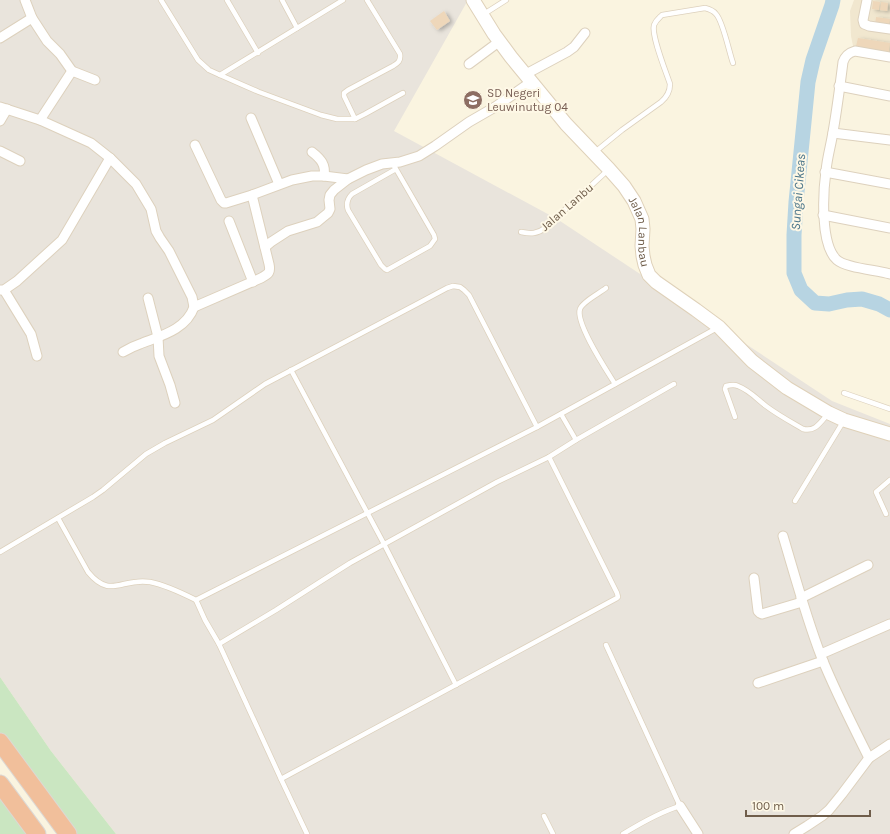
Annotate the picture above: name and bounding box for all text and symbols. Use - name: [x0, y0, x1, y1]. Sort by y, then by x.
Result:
- place label: SD Negeri Leuwinutug 04: [487, 86, 568, 114]
- school or university icon: SD Negeri Leuwinutug 04: [462, 89, 484, 111]
- water label: Sungai Cikeas: [788, 153, 808, 231]
- street label: Jalan Lanbu: [538, 180, 596, 234]
- street label: Jalan Lanbau: [626, 194, 652, 268]
- scale bar: [746, 792, 870, 818]
- text: 100 m: [752, 799, 784, 813]

